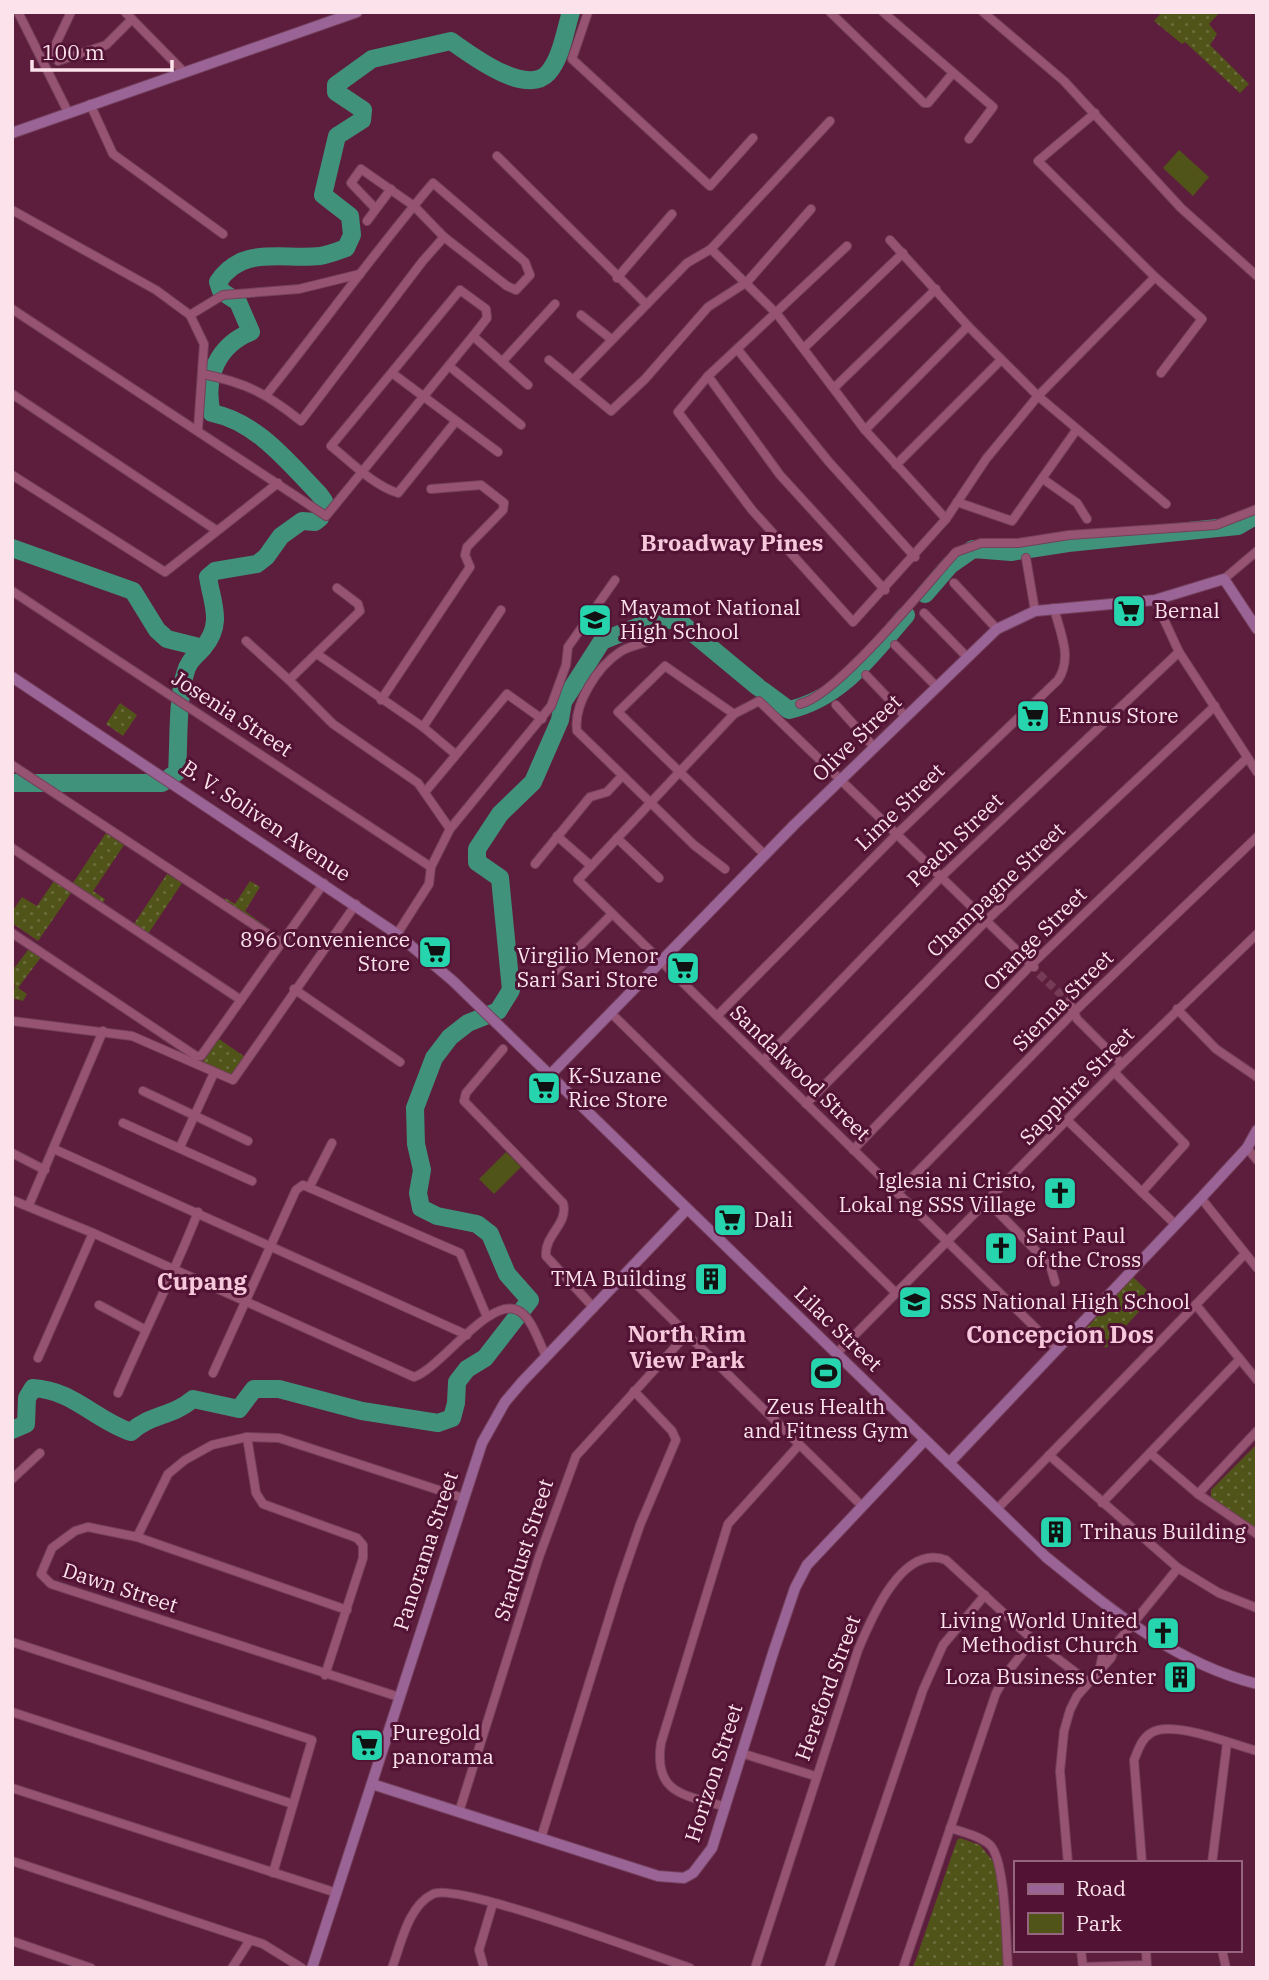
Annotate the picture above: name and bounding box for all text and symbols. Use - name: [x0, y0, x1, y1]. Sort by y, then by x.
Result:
- scale bar: [32, 28, 172, 72]
- text: 100 m: [42, 38, 105, 66]
- district label: Broadway Pines: [640, 527, 824, 557]
- supermarket icon: Bernal: [1110, 592, 1148, 630]
- place label: Mayamot National High School: [620, 593, 801, 645]
- place label: Bernal: [1154, 596, 1220, 624]
- school or university icon: Mayamot National High School: [576, 601, 614, 639]
- street label: Josenia Street: [167, 664, 298, 763]
- street label: Olive Street: [806, 688, 907, 787]
- supermarket icon: Ennus Store: [1014, 697, 1052, 735]
- place label: Ennus Store: [1058, 701, 1179, 729]
- street label: B. V. Soliven Avenue: [177, 753, 357, 887]
- street label: Lime Street: [848, 757, 950, 856]
- street label: Peach Street: [900, 786, 1008, 892]
- street label: Champagne Street: [920, 816, 1071, 963]
- street label: Orange Street: [976, 880, 1092, 996]
- place label: 896 Convenience Store: [240, 925, 410, 977]
- supermarket icon: 896 Convenience Store: [416, 933, 454, 971]
- place label: Virgilio Menor Sari Sari Store: [517, 941, 659, 993]
- street label: Sienna Street: [1006, 944, 1119, 1057]
- supermarket icon: Virgilio Menor Sari Sari Store: [664, 949, 702, 987]
- street label: Sandalwood Street: [725, 998, 877, 1146]
- street label: Sapphire Street: [1013, 1020, 1140, 1150]
- place label: K-Suzane Rice Store: [568, 1061, 668, 1113]
- supermarket icon: K-Suzane Rice Store: [525, 1069, 563, 1107]
- place label: Iglesia ni Cristo, Lokal ng SSS Village: [839, 1166, 1036, 1218]
- church icon: Iglesia ni Cristo, Lokal ng SSS Village: [1041, 1174, 1079, 1212]
- supermarket icon: Dali: [711, 1201, 749, 1239]
- place label: Dali: [754, 1205, 793, 1233]
- place label: Saint Paul of the Cross: [1026, 1221, 1141, 1273]
- church icon: Saint Paul of the Cross: [982, 1229, 1020, 1267]
- building icon: TMA Building: [692, 1260, 730, 1298]
- place label: TMA Building: [551, 1264, 687, 1292]
- district label: Cupang: [157, 1265, 247, 1297]
- street label: Lilac Street: [789, 1279, 889, 1377]
- school or university icon: SSS National High School: [896, 1283, 934, 1321]
- place label: SSS National High School: [940, 1287, 1190, 1315]
- district label: North Rim View Park: [628, 1318, 746, 1374]
- district label: Concepcion Dos: [966, 1318, 1154, 1350]
- sports icon: Zeus Health and Fitness Gym: [807, 1354, 845, 1392]
- place label: Zeus Health and Fitness Gym: [743, 1392, 909, 1444]
- street label: Panorama Street: [386, 1468, 464, 1634]
- street label: Stardust Street: [487, 1475, 559, 1624]
- building icon: Trihaus Building: [1037, 1513, 1075, 1551]
- place label: Trihaus Building: [1080, 1517, 1246, 1545]
- street label: Dawn Street: [59, 1555, 182, 1619]
- place label: Living World United Methodist Church: [940, 1606, 1138, 1658]
- street label: Hereford Street: [788, 1611, 866, 1764]
- church icon: Living World United Methodist Church: [1144, 1614, 1182, 1652]
- building icon: Loza Business Center: [1161, 1658, 1199, 1696]
- place label: Loza Business Center: [945, 1662, 1157, 1690]
- street label: Horizon Street: [678, 1700, 749, 1845]
- place label: Puregold panorama: [392, 1718, 494, 1770]
- supermarket icon: Puregold panorama: [348, 1726, 386, 1764]
- legend: [1014, 1861, 1241, 1952]
- text: Road: [1076, 1874, 1126, 1902]
- text: Park: [1076, 1909, 1123, 1937]

